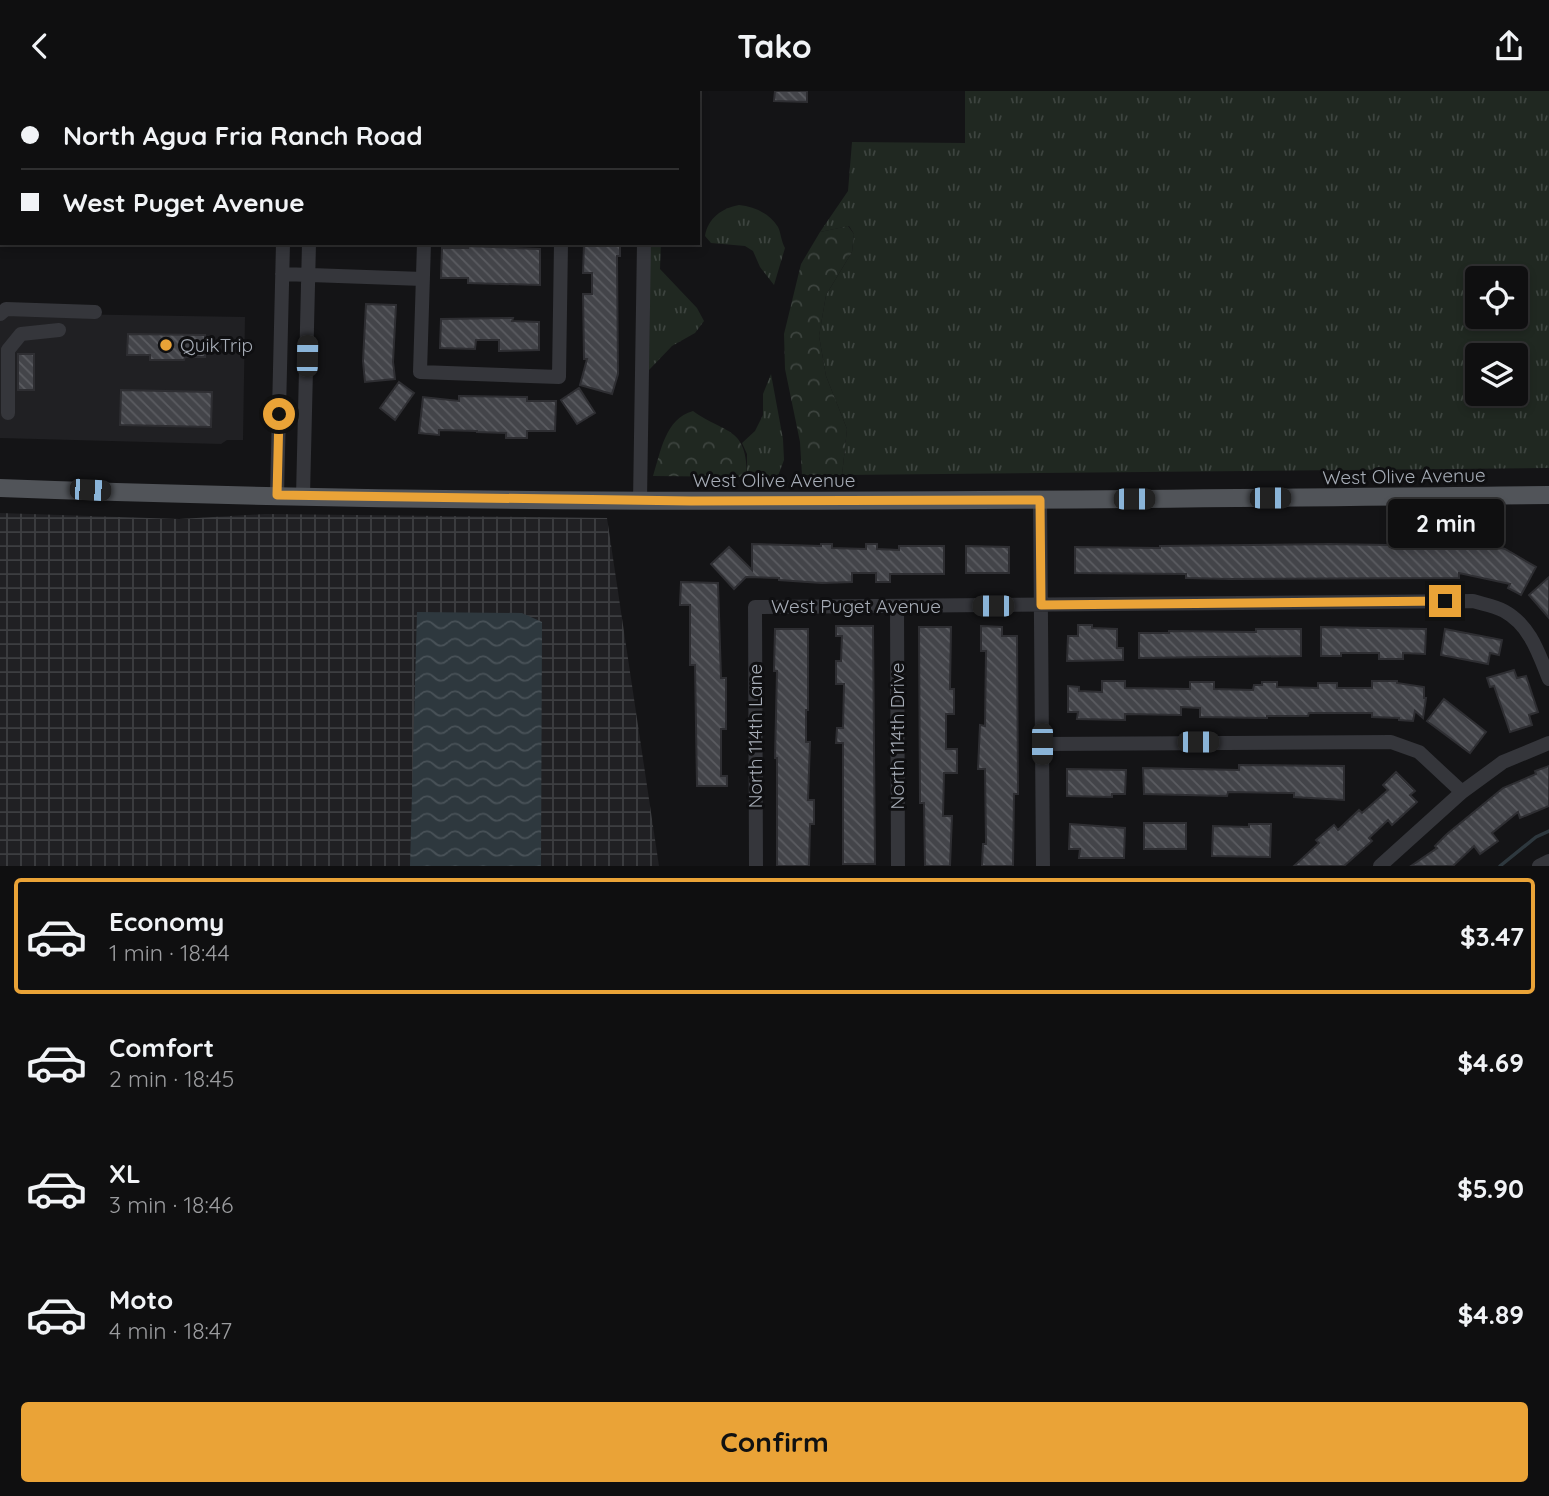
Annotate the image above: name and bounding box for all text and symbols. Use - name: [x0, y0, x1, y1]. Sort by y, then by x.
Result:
- text: Tako: [737, 26, 812, 66]
- icon: back: [21, 27, 59, 65]
- icon: share: [1490, 27, 1528, 65]
- text: North Agua Fria Ranch Road: [63, 119, 422, 152]
- text: West Puget Avenue: [63, 186, 305, 219]
- map controls: [1465, 266, 1528, 406]
- button: locate: [1465, 266, 1528, 329]
- place label: QuikTrip: [180, 333, 253, 357]
- car: [297, 335, 318, 377]
- marker: QuikTrip: [158, 337, 174, 353]
- button: layers: [1465, 343, 1528, 406]
- route start: [263, 398, 295, 430]
- street label: West Olive Avenue: [1322, 463, 1486, 489]
- street label: West Olive Avenue: [692, 468, 856, 492]
- car: [69, 478, 112, 502]
- car: [1250, 488, 1292, 509]
- car: [1114, 489, 1156, 510]
- callout: 2 min: [1387, 499, 1503, 549]
- text: 2 min: [1416, 509, 1476, 538]
- route end: [1429, 585, 1461, 617]
- street label: West Puget Avenue: [771, 594, 941, 618]
- car: [973, 596, 1015, 617]
- street label: North 114th Drive: [885, 663, 909, 810]
- street label: North 114th Lane: [743, 664, 767, 808]
- car: [1032, 723, 1053, 765]
- car: [1178, 732, 1220, 753]
- icon: car: [25, 905, 88, 968]
- text: Economy: [109, 905, 224, 938]
- text: $3.47: [1460, 920, 1524, 953]
- text: 1 min · 18:44: [109, 938, 230, 967]
- icon: car: [25, 1031, 88, 1094]
- text: Comfort: [109, 1031, 214, 1064]
- text: $4.69: [1458, 1046, 1524, 1079]
- text: 2 min · 18:45: [109, 1064, 234, 1093]
- icon: car: [25, 1157, 88, 1220]
- text: XL: [109, 1157, 141, 1190]
- text: $5.90: [1457, 1172, 1524, 1205]
- text: 3 min · 18:46: [109, 1190, 233, 1219]
- icon: car: [25, 1283, 88, 1346]
- text: Moto: [109, 1283, 173, 1316]
- text: $4.89: [1458, 1298, 1524, 1331]
- text: 4 min · 18:47: [109, 1316, 232, 1345]
- button: Confirm: [21, 1402, 1528, 1482]

